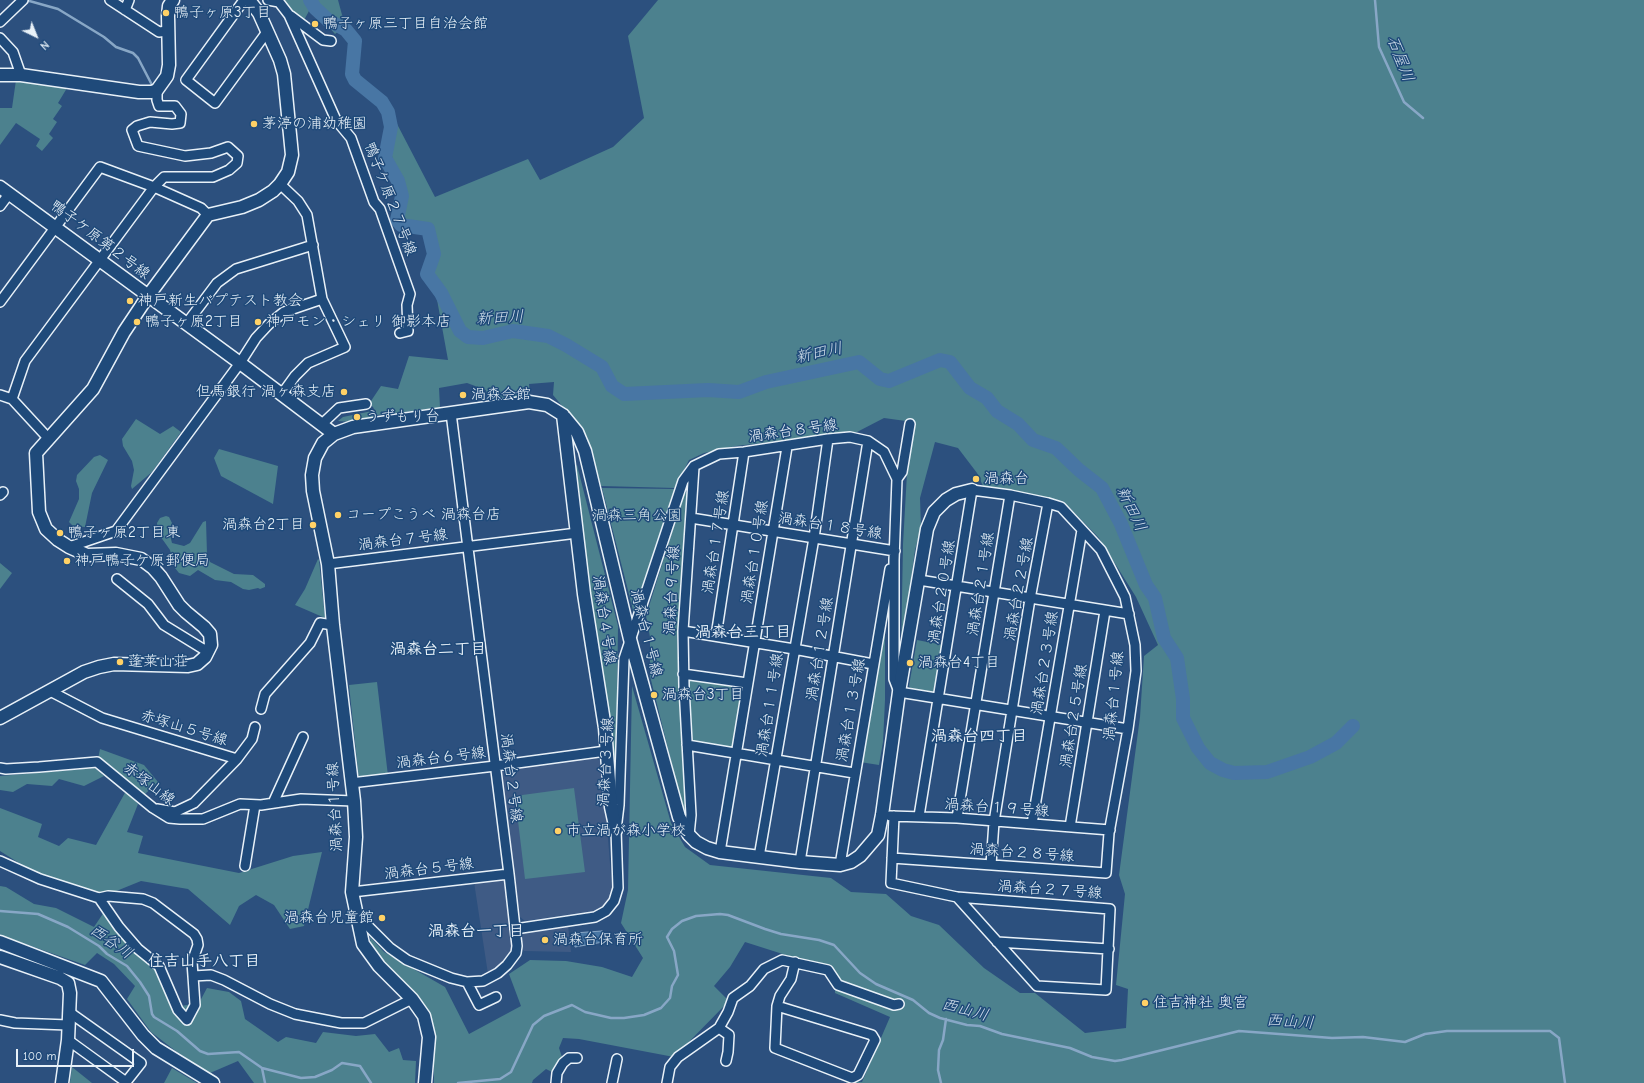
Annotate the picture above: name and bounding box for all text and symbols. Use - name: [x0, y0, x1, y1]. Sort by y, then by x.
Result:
- place label: 鴨子ヶ原3丁目: [174, 4, 272, 22]
- marker: 鴨子ヶ原3丁目: [161, 8, 171, 18]
- place label: 鴨子ヶ原三丁目自治会館: [323, 15, 488, 33]
- north arrow: [16, 16, 56, 56]
- marker: 鴨子ヶ原三丁目自治会館: [310, 19, 320, 29]
- water label: 石屋川: [1382, 33, 1418, 85]
- text: N: [37, 38, 52, 52]
- place label: 茅渟の浦幼稚園: [262, 115, 367, 133]
- marker: 茅渟の浦幼稚園: [249, 119, 259, 129]
- street label: 鴨子ケ原２７号線: [360, 140, 420, 258]
- street label: 鴨子ケ原第２号線: [47, 197, 153, 283]
- place label: 神戸新生バプテスト教会: [138, 292, 303, 310]
- marker: 神戸新生バプテスト教会: [125, 296, 135, 306]
- water label: 新田川: [476, 307, 524, 329]
- place label: 鴨子ヶ原2丁目: [145, 313, 243, 331]
- place label: 神戸モン・シェリ 御影本店: [266, 313, 451, 331]
- marker: 鴨子ヶ原2丁目: [132, 317, 142, 327]
- marker: 神戸モン・シェリ 御影本店: [253, 317, 263, 327]
- water label: 新田川: [794, 339, 844, 367]
- place label: 但馬銀行 渦ヶ森支店: [196, 383, 336, 401]
- place label: 渦森会館: [471, 386, 531, 404]
- marker: 但馬銀行 渦ヶ森支店: [339, 387, 349, 397]
- marker: 渦森会館: [458, 390, 468, 400]
- place label: うずもり台: [365, 408, 440, 426]
- marker: うずもり台: [352, 412, 362, 422]
- street label: 渦森台８号線: [747, 416, 839, 446]
- place label: 渦森台: [984, 470, 1029, 488]
- marker: 渦森台: [971, 474, 981, 484]
- water label: 新田川: [1112, 483, 1150, 535]
- street label: 渦森台１７号線: [699, 489, 733, 595]
- street label: 渦森台１０号線: [738, 499, 772, 605]
- place label: コープこうべ 渦森台店: [346, 506, 501, 524]
- park label: 渦森三角公園: [592, 507, 682, 525]
- street label: 渦森台１８号線: [777, 509, 883, 543]
- marker: コープこうべ 渦森台店: [333, 510, 343, 520]
- place label: 渦森台2丁目: [222, 516, 305, 534]
- marker: 渦森台2丁目: [308, 520, 318, 530]
- place label: 鴨子ヶ原2丁目東: [68, 524, 181, 542]
- street label: 渦森台７号線: [357, 526, 449, 554]
- marker: 鴨子ヶ原2丁目東: [55, 528, 65, 538]
- street label: 渦森台２１号線: [964, 531, 998, 637]
- street label: 渦森台２２号線: [1001, 536, 1037, 642]
- street label: 渦森台２０号線: [925, 539, 959, 645]
- street label: 渦森台９号線: [661, 545, 683, 635]
- place label: 神戸鴨子ケ原郵便局: [75, 552, 210, 570]
- marker: 神戸鴨子ケ原郵便局: [62, 556, 72, 566]
- street label: 渦森台４号線: [589, 574, 619, 666]
- street label: 渦森台１号線: [626, 587, 666, 679]
- street label: 渦森台１２号線: [803, 596, 837, 702]
- street label: 渦森台２３号線: [1028, 610, 1062, 716]
- district label: 渦森台三丁目: [695, 622, 791, 642]
- district label: 渦森台二丁目: [390, 639, 486, 659]
- street label: 渦森台１号線: [1100, 650, 1128, 742]
- street label: 渦森台１１号線: [753, 652, 787, 758]
- place label: 蓬莱山荘: [128, 653, 188, 671]
- place label: 渦森台4丁目: [918, 654, 1000, 672]
- marker: 蓬莱山荘: [115, 657, 125, 667]
- street label: 渦森台１３号線: [833, 657, 869, 763]
- marker: 渦森台4丁目: [905, 658, 915, 668]
- street label: 渦森台２５号線: [1057, 663, 1091, 769]
- place label: 渦森台3丁目: [662, 686, 745, 704]
- marker: 渦森台3丁目: [649, 690, 659, 700]
- street label: 赤塚山５号線: [138, 706, 230, 750]
- street label: 渦森台３号線: [595, 717, 617, 807]
- district label: 渦森台四丁目: [931, 726, 1027, 746]
- street label: 渦森台２号線: [497, 732, 525, 824]
- street label: 渦森台６号線: [395, 744, 487, 772]
- street label: 赤塚山線: [120, 759, 178, 809]
- street label: 渦森台１号線: [324, 762, 346, 852]
- street label: 渦森台１９号線: [944, 795, 1050, 821]
- place label: 市立渦が森小学校: [566, 822, 686, 840]
- marker: 市立渦が森小学校: [553, 826, 563, 836]
- street label: 渦森台２８号線: [969, 840, 1075, 866]
- street label: 渦森台５号線: [383, 855, 475, 883]
- street label: 渦森台２７号線: [997, 877, 1103, 903]
- place label: 渦森台児童館: [284, 909, 374, 927]
- marker: 渦森台児童館: [377, 913, 387, 923]
- water label: 西谷川: [86, 920, 136, 964]
- district label: 渦森台一丁目: [428, 921, 524, 941]
- place label: 渦森台保育所: [553, 931, 643, 949]
- marker: 渦森台保育所: [540, 935, 550, 945]
- district label: 住吉山手八丁目: [148, 951, 260, 971]
- place label: 住吉神社 奥宮: [1153, 994, 1248, 1012]
- water label: 西山川: [939, 995, 991, 1025]
- marker: 住吉神社 奥宮: [1140, 998, 1150, 1008]
- water label: 西山川: [1265, 1011, 1315, 1033]
- scale bar: [18, 1041, 136, 1067]
- text: 100 m: [23, 1049, 56, 1063]

